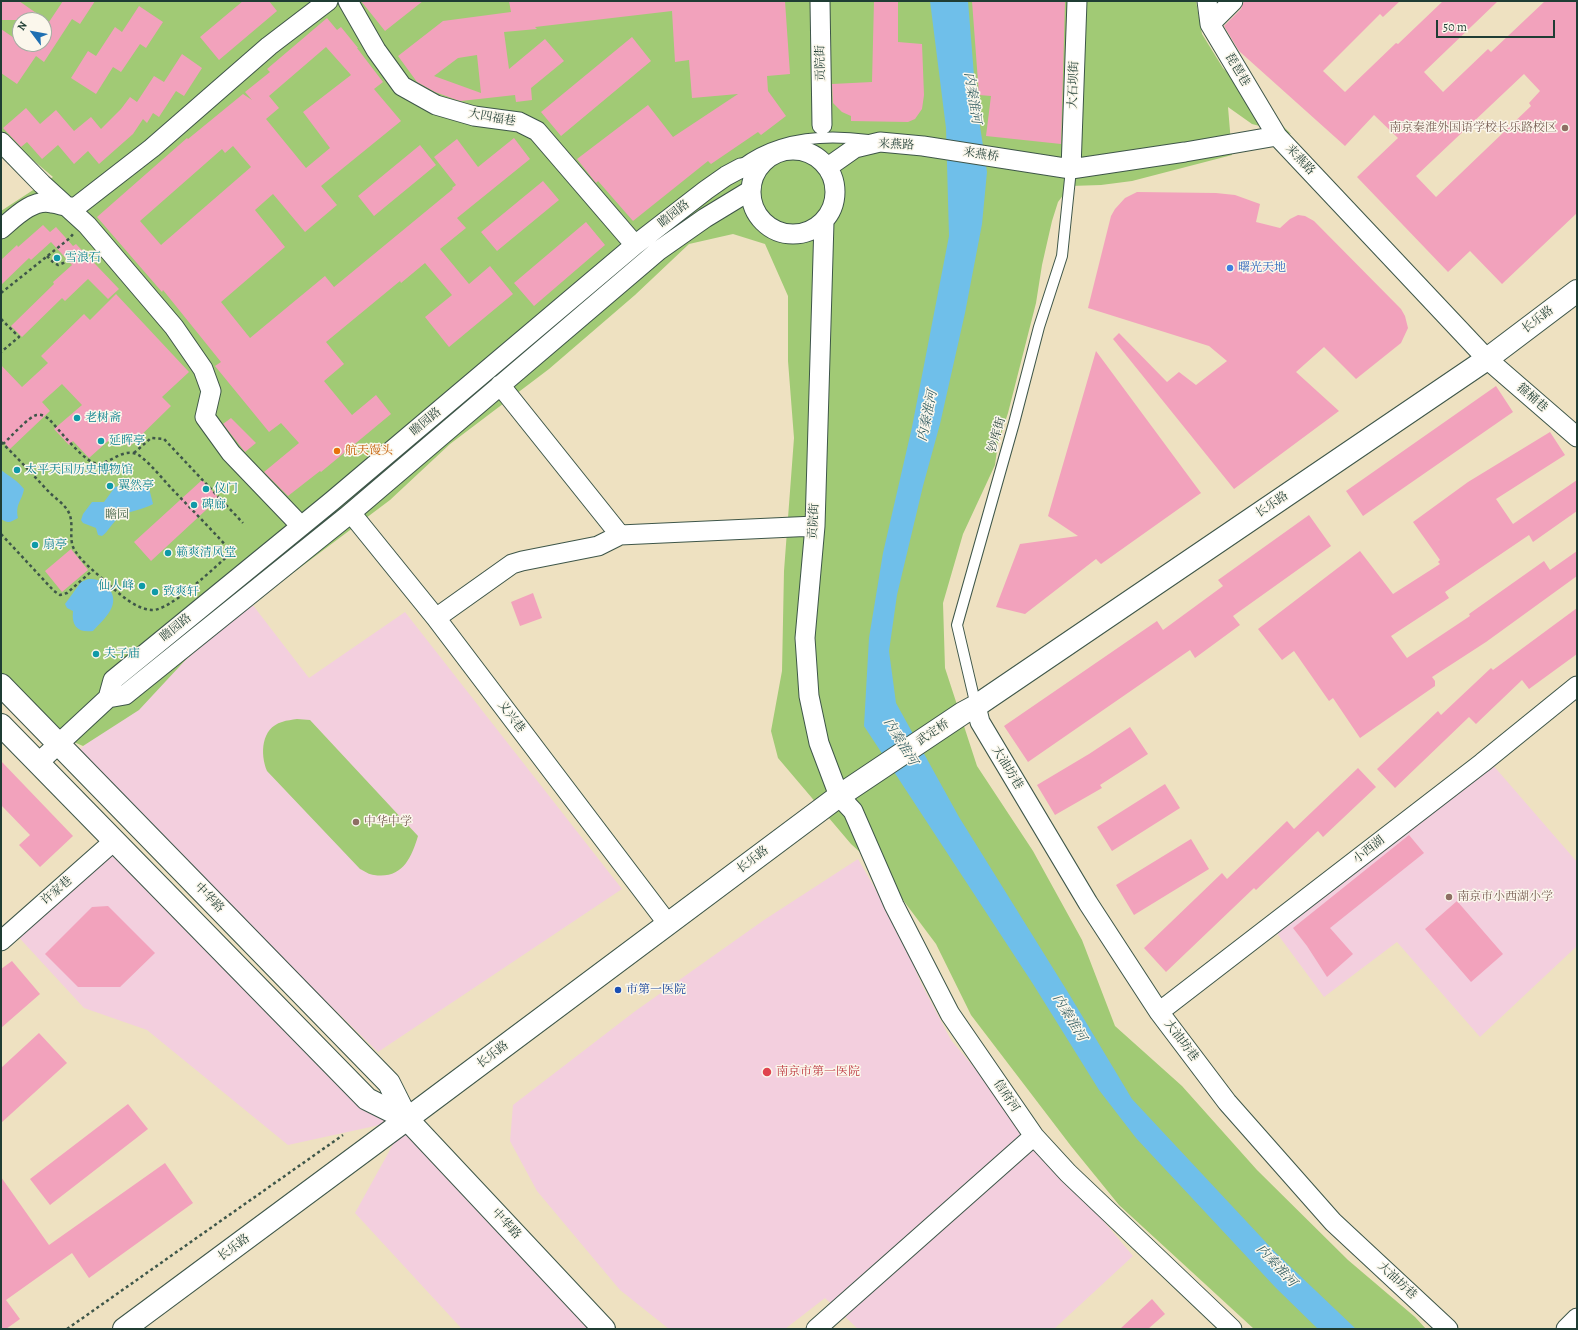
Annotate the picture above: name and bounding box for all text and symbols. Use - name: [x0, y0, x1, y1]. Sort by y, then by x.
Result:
- north arrow: [12, 12, 52, 52]
- scale bar: [1438, 12, 1557, 38]
- text: N: [14, 19, 31, 33]
- text: 50 m: [1443, 19, 1467, 35]
- street label: 贡院街: [813, 45, 829, 81]
- street label: 琵琶巷: [1222, 51, 1252, 89]
- street label: 大石坝街: [1066, 61, 1082, 109]
- water label: 内秦淮河: [960, 71, 984, 125]
- street label: 大四福巷: [467, 107, 517, 129]
- place label: 南京秦淮外国语学校长乐路校区: [1389, 121, 1557, 135]
- marker: 南京秦淮外国语学校长乐路校区: [1560, 123, 1570, 133]
- street label: 来燕路: [878, 137, 914, 153]
- street label: 来燕路: [1282, 142, 1318, 178]
- street label: 来燕桥: [962, 145, 1000, 165]
- street label: 瞻园路: [655, 197, 693, 231]
- place label: 雪浪石: [65, 251, 101, 265]
- marker: 雪浪石: [52, 253, 62, 263]
- place label: 曙光天地: [1238, 261, 1286, 275]
- marker: 曙光天地: [1225, 263, 1235, 273]
- street label: 长乐路: [1519, 303, 1557, 337]
- street label: 箍桶巷: [1514, 381, 1550, 415]
- water label: 内秦淮河: [915, 389, 941, 443]
- street label: 瞻园路: [408, 405, 444, 439]
- place label: 老树斋: [85, 411, 121, 425]
- marker: 老树斋: [72, 413, 82, 423]
- street label: 钞库街: [985, 416, 1009, 454]
- place label: 延晖亭: [109, 434, 145, 448]
- marker: 延晖亭: [96, 436, 106, 446]
- place label: 航天馒头: [345, 444, 393, 458]
- marker: 航天馒头: [332, 446, 342, 456]
- place label: 太平天国历史博物馆: [25, 463, 133, 477]
- marker: 太平天国历史博物馆: [12, 465, 22, 475]
- place label: 翼然亭: [118, 479, 154, 493]
- marker: 翼然亭: [105, 481, 115, 491]
- place label: 仪门: [214, 482, 238, 496]
- marker: 仪门: [201, 484, 211, 494]
- street label: 长乐路: [1253, 489, 1291, 521]
- place label: 碑廊: [202, 498, 226, 512]
- marker: 碑廊: [189, 500, 199, 510]
- street label: 贡院街: [806, 503, 822, 539]
- park label: 瞻园: [105, 508, 129, 522]
- place label: 扇亭: [43, 538, 67, 552]
- marker: 扇亭: [30, 540, 40, 550]
- place label: 籁爽清风堂: [176, 546, 236, 560]
- marker: 籁爽清风堂: [163, 548, 173, 558]
- place label: 仙人峰: [98, 579, 134, 593]
- marker: 仙人峰: [137, 581, 147, 591]
- place label: 致爽轩: [163, 585, 199, 599]
- marker: 致爽轩: [150, 587, 160, 597]
- street label: 瞻园路: [157, 611, 195, 645]
- place label: 夫子庙: [104, 647, 140, 661]
- marker: 夫子庙: [91, 649, 101, 659]
- street label: 义兴巷: [494, 698, 528, 736]
- water label: 内秦淮河: [880, 716, 920, 768]
- street label: 武定桥: [914, 717, 952, 749]
- street label: 大油坊巷: [988, 744, 1026, 792]
- place label: 中华中学: [364, 815, 412, 829]
- marker: 中华中学: [351, 817, 361, 827]
- street label: 小西湖: [1350, 833, 1388, 867]
- street label: 长乐路: [734, 843, 772, 877]
- street label: 许家巷: [39, 874, 75, 908]
- street label: 中华路: [191, 880, 227, 916]
- place label: 南京市小西湖小学: [1457, 890, 1553, 904]
- marker: 南京市小西湖小学: [1444, 892, 1454, 902]
- place label: 市第一医院: [626, 983, 686, 997]
- marker: 市第一医院: [613, 985, 623, 995]
- water label: 内秦淮河: [1049, 992, 1089, 1044]
- street label: 大油坊巷: [1161, 1017, 1201, 1065]
- street label: 长乐路: [474, 1038, 512, 1072]
- place label: 南京市第一医院: [776, 1065, 860, 1079]
- marker: 南京市第一医院: [761, 1066, 773, 1078]
- street label: 信府河: [990, 1077, 1022, 1115]
- street label: 中华路: [488, 1206, 524, 1242]
- street label: 长乐路: [215, 1232, 253, 1264]
- water label: 内秦淮河: [1253, 1242, 1299, 1290]
- street label: 大油坊巷: [1375, 1259, 1419, 1303]

